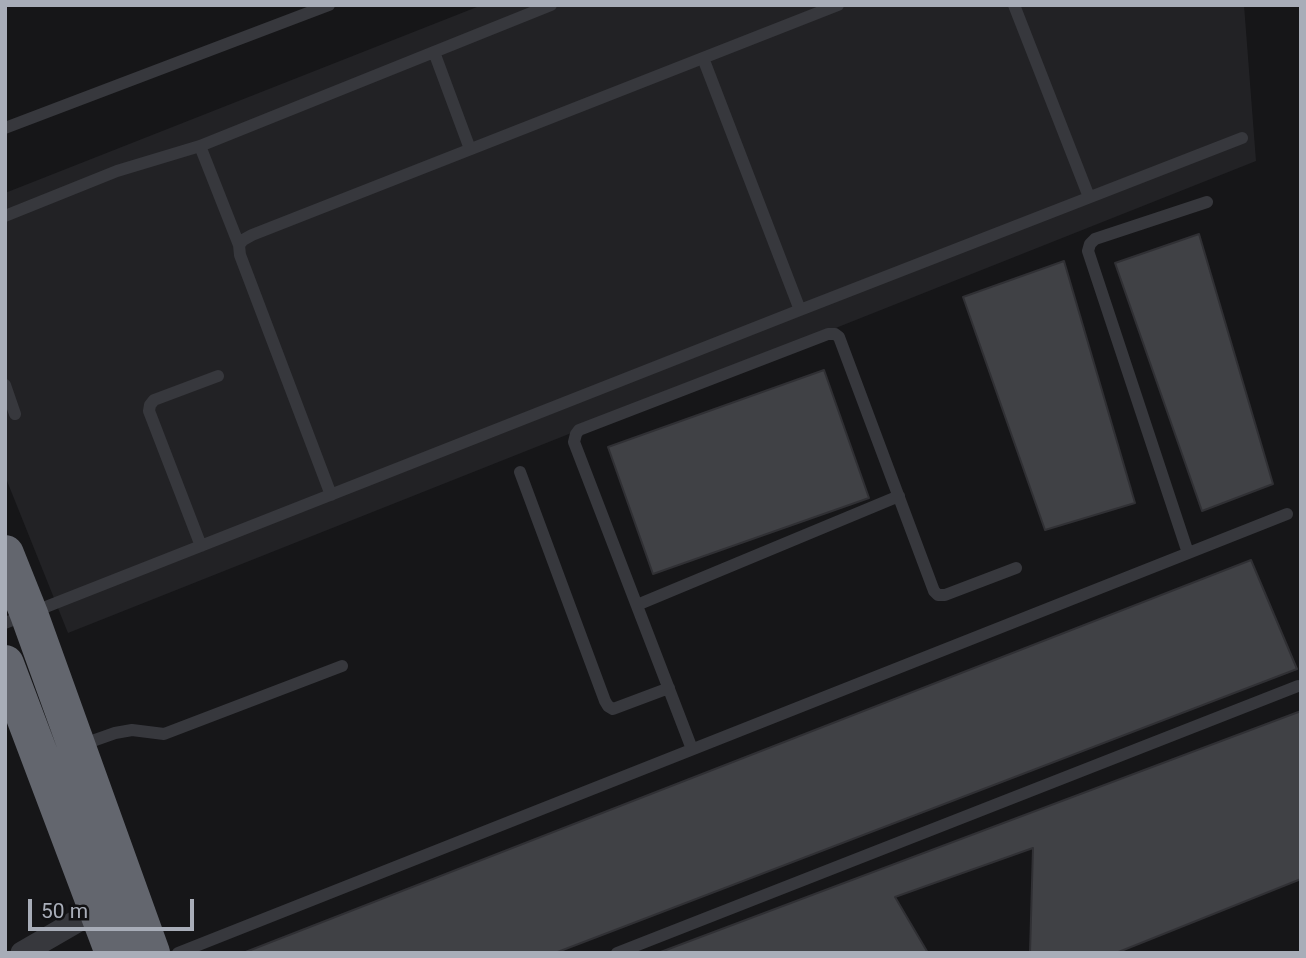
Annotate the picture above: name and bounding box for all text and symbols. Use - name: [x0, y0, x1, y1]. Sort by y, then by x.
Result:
- scale bar: [32, 884, 198, 928]
- text: 50 m: [41, 899, 88, 923]

